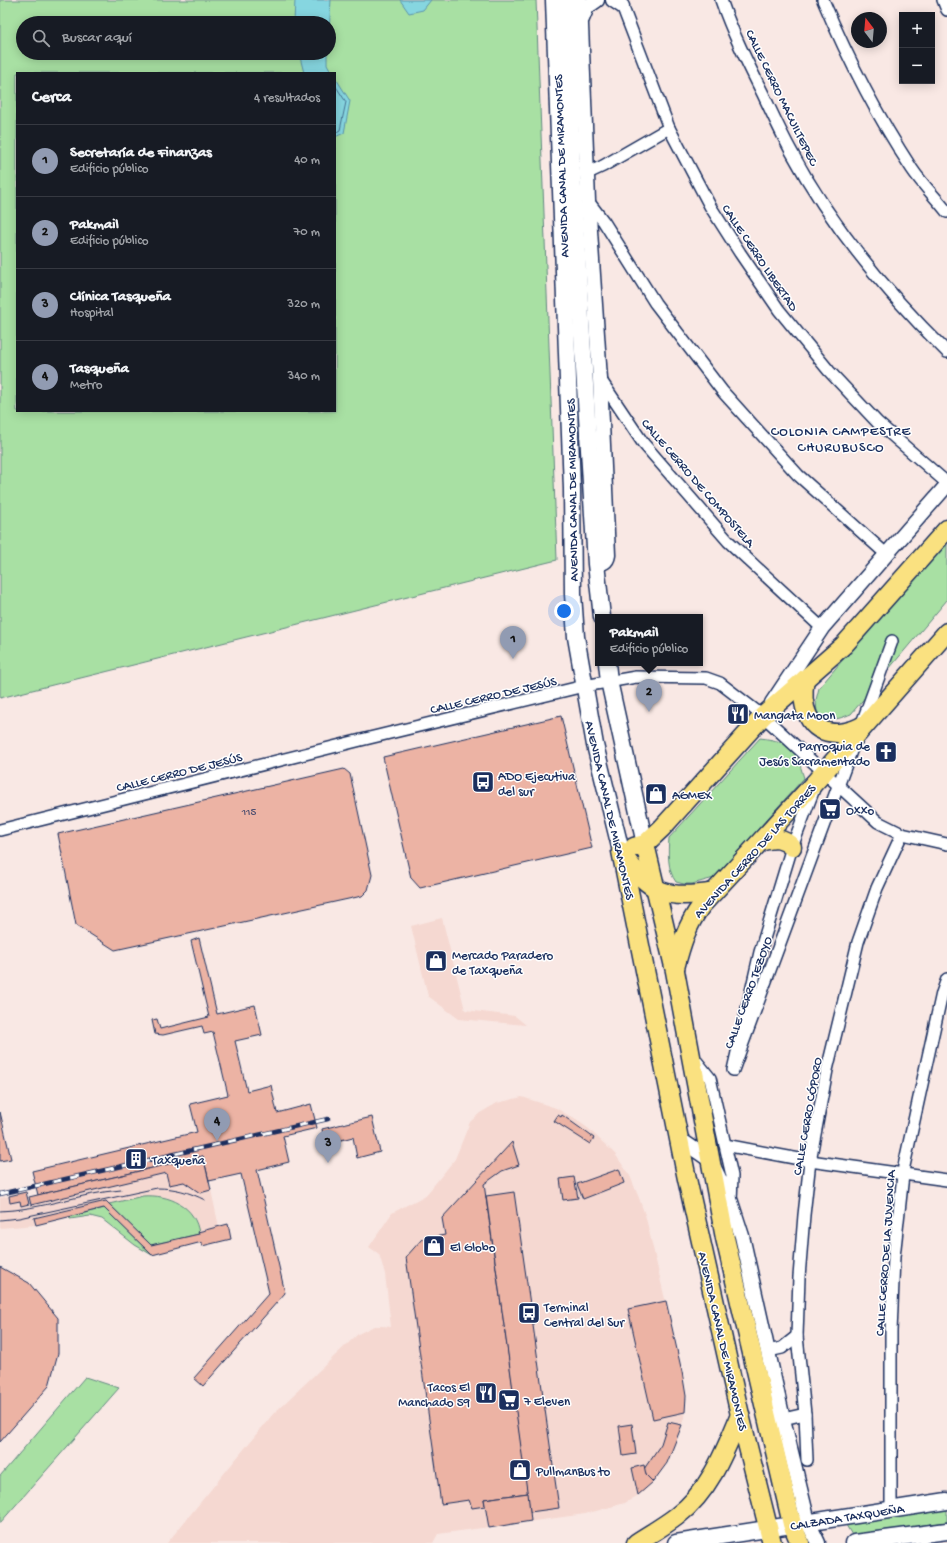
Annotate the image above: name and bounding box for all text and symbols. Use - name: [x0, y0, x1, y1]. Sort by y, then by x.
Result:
- north arrow: [851, 12, 887, 48]
- map controls: [899, 12, 935, 84]
- button: +: [899, 12, 935, 48]
- search box: [16, 16, 336, 60]
- icon: search: [30, 27, 52, 49]
- street label: CALLE CERRO MACUILTEPEC: [741, 28, 821, 169]
- text: Buscar aquí: [62, 29, 132, 47]
- button: −: [899, 48, 935, 84]
- street label: AVENIDA CANAL DE MIRAMONTES: [552, 73, 573, 258]
- text: Cerca: [32, 88, 71, 108]
- text: 4 resultados: [254, 91, 320, 106]
- text: Secretaría de Finanzas: [70, 144, 212, 162]
- text: 1: [42, 153, 48, 168]
- text: 40 m: [294, 153, 320, 168]
- text: Edificio público: [70, 162, 149, 177]
- street label: CALLE CERRO LIBERTAD: [718, 202, 801, 315]
- text: Pakmail: [70, 216, 119, 234]
- text: 2: [42, 225, 48, 240]
- text: 70 m: [294, 225, 320, 240]
- text: Edificio público: [70, 234, 149, 249]
- text: Clínica Tasqueña: [70, 288, 171, 306]
- text: 3: [42, 297, 48, 312]
- text: 320 m: [287, 297, 320, 312]
- text: Hospital: [70, 306, 114, 321]
- text: Tasqueña: [70, 360, 129, 378]
- text: 4: [42, 369, 48, 384]
- text: 340 m: [287, 369, 320, 384]
- text: Metro: [70, 378, 102, 393]
- street label: AVENIDA CANAL DE MIRAMONTES: [564, 397, 583, 582]
- street label: CALLE CERRO DE COMPOSTELA: [637, 416, 758, 552]
- district label: COLONIA CAMPESTRE CHURUBUSCO: [771, 424, 912, 457]
- your location: [554, 601, 574, 621]
- popup: [595, 614, 703, 666]
- text: Pakmail: [610, 624, 659, 642]
- pin: 1: [500, 626, 526, 659]
- text: Edificio público: [610, 642, 688, 657]
- street label: CALLE CERRO DE JESÚS: [429, 674, 559, 718]
- pin: 2: [636, 679, 662, 712]
- restaurant icon: Mangata Moon: [725, 701, 751, 727]
- place label: Mangata Moon: [754, 709, 836, 724]
- street label: AVENIDA CANAL DE MIRAMONTES: [581, 720, 637, 902]
- church icon: Parroquia de Jesús Sacramentado: [873, 739, 899, 765]
- place label: Parroquia de Jesús Sacramentado: [759, 740, 870, 770]
- street label: CALLE CERRO DE JESÚS: [115, 750, 245, 796]
- bus stop icon: ADO Ejecutiva del sur: [470, 769, 496, 795]
- place label: ADO Ejecutiva del sur: [498, 770, 576, 800]
- shop icon: AGMEX: [643, 781, 669, 807]
- street label: AVENIDA CERRO DE LAS TORRES: [692, 781, 821, 922]
- place label: AGMEX: [672, 789, 713, 804]
- supermarket icon: Oxxo: [817, 796, 843, 822]
- place label: Oxxo: [846, 804, 874, 819]
- house number: 115: [241, 807, 257, 819]
- street label: CALLE CERRO TEZOYO: [722, 935, 777, 1051]
- shop icon: Mercado Paradero de Taxqueña: [423, 948, 449, 974]
- place label: Mercado Paradero de Taxqueña: [452, 949, 554, 979]
- street label: CALLE CERRO CÓPORO: [791, 1056, 826, 1177]
- pin: 4: [204, 1108, 230, 1141]
- pin: 3: [315, 1130, 341, 1163]
- building icon: Taxqueña: [123, 1146, 149, 1172]
- place label: Taxqueña: [151, 1154, 206, 1169]
- street label: CALLE CERRO DE LA JUVENCIA: [873, 1168, 900, 1337]
- shop icon: El Globo: [421, 1233, 447, 1259]
- place label: El Globo: [450, 1241, 496, 1256]
- street label: AVENIDA CANAL DE MIRAMONTES: [694, 1251, 750, 1433]
- bus stop icon: Terminal Central del Sur: [516, 1300, 542, 1326]
- place label: Terminal Central del Sur: [543, 1301, 625, 1331]
- restaurant icon: Tacos El Manchado 59: [473, 1380, 499, 1406]
- place label: Tacos El Manchado 59: [398, 1381, 470, 1411]
- supermarket icon: 7 Eleven: [496, 1387, 522, 1413]
- place label: 7 Eleven: [523, 1395, 571, 1410]
- shop icon: PullmanBus to: [507, 1457, 533, 1483]
- place label: PullmanBus to: [535, 1465, 611, 1480]
- street label: CALZADA TAXQUEÑA: [790, 1502, 907, 1535]

